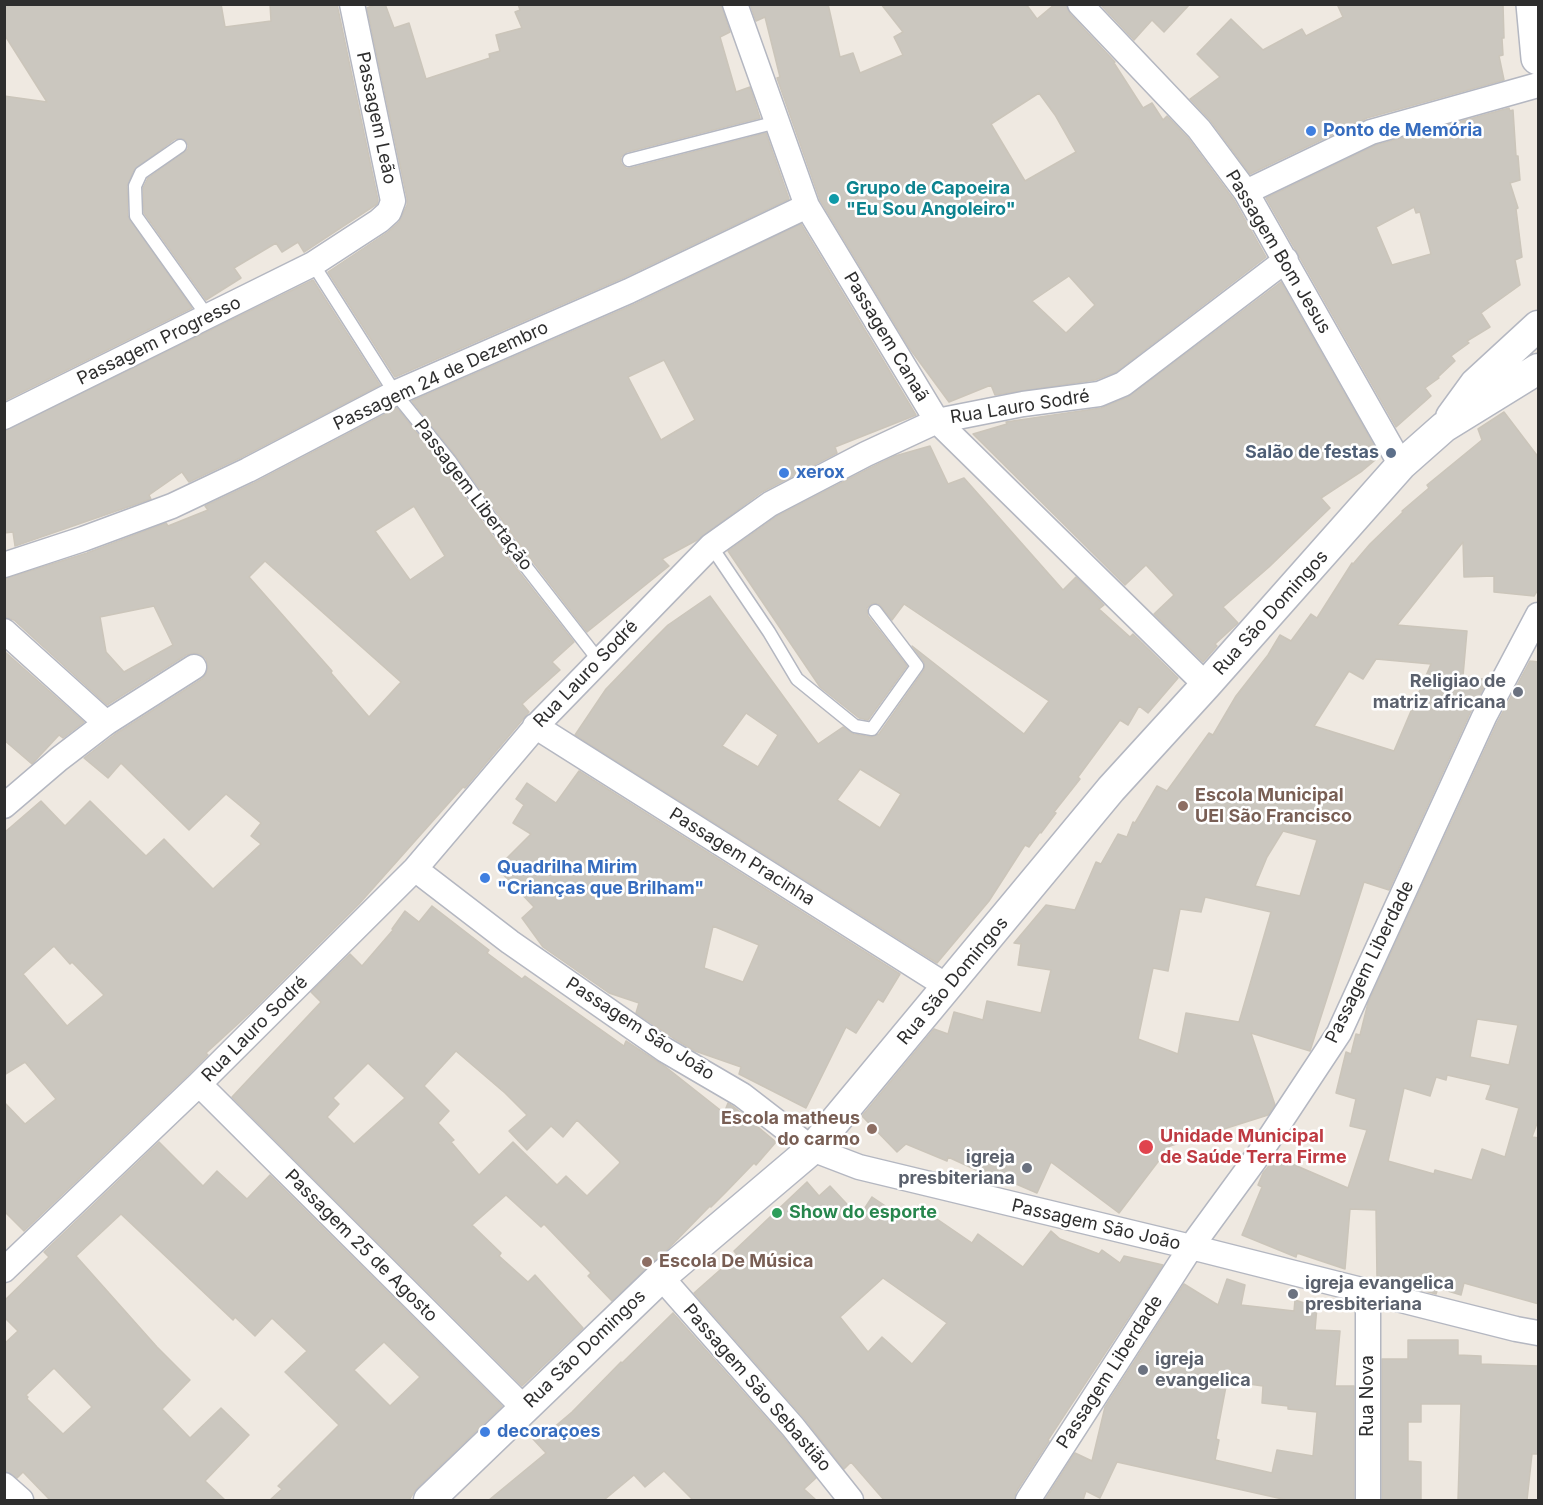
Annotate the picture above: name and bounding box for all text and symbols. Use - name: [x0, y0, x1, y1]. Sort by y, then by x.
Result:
- street label: Passagem Leão: [351, 50, 401, 186]
- place label: Ponto de Memória: [1323, 120, 1483, 142]
- marker: Ponto de Memória: [1304, 124, 1318, 138]
- street label: Passagem Bom Jesus: [1221, 166, 1335, 338]
- place label: Grupo de Capoeira "Eu Sou Angoleiro": [846, 178, 1016, 220]
- marker: Grupo de Capoeira "Eu Sou Angoleiro": [827, 192, 841, 206]
- street label: Passagem Canaã: [839, 268, 933, 406]
- street label: Passagem Progresso: [74, 292, 244, 390]
- street label: Passagem 24 de Dezembro: [330, 317, 552, 435]
- street label: Rua Lauro Sodré: [949, 385, 1091, 429]
- street label: Passagem Libertação: [409, 415, 537, 575]
- place label: Salão de festas: [1245, 442, 1379, 464]
- marker: Salão de festas: [1384, 446, 1398, 460]
- place label: xerox: [796, 462, 845, 484]
- marker: xerox: [777, 466, 791, 480]
- street label: Rua São Domingos: [1209, 546, 1333, 680]
- street label: Rua Lauro Sodré: [529, 616, 643, 732]
- place label: Religiao de matriz africana: [1373, 671, 1506, 714]
- marker: Religiao de matriz africana: [1511, 685, 1525, 699]
- place label: Escola Municipal UEI São Francisco: [1195, 785, 1352, 828]
- marker: Escola Municipal UEI São Francisco: [1176, 799, 1190, 813]
- street label: Passagem Pracinha: [665, 803, 819, 911]
- place label: Quadrilha Mirim "Crianças que Brilham": [497, 857, 704, 900]
- marker: Quadrilha Mirim "Crianças que Brilham": [478, 871, 492, 885]
- street label: Passagem Liberdade: [1321, 877, 1419, 1047]
- street label: Rua São Domingos: [893, 912, 1013, 1050]
- street label: Rua Lauro Sodré: [198, 972, 312, 1086]
- street label: Passagem São João: [562, 973, 718, 1085]
- place label: Escola matheus do carmo: [721, 1108, 860, 1150]
- marker: Escola matheus do carmo: [865, 1122, 879, 1136]
- place label: Unidade Municipal de Saúde Terra Firme: [1160, 1126, 1347, 1168]
- marker: Unidade Municipal de Saúde Terra Firme: [1137, 1138, 1155, 1156]
- place label: igreja presbiteriana: [898, 1147, 1015, 1190]
- marker: igreja presbiteriana: [1020, 1161, 1034, 1175]
- street label: Passagem 25 de Agosto: [280, 1165, 442, 1327]
- street label: Passagem São João: [1009, 1195, 1183, 1255]
- place label: Show do esporte: [789, 1202, 937, 1224]
- marker: Show do esporte: [770, 1206, 784, 1220]
- place label: Escola De Música: [659, 1251, 813, 1273]
- marker: Escola De Música: [640, 1255, 654, 1269]
- place label: igreja evangelica presbiteriana: [1305, 1273, 1454, 1316]
- street label: Rua São Domingos: [520, 1285, 650, 1413]
- marker: igreja evangelica presbiteriana: [1286, 1287, 1300, 1301]
- street label: Passagem Liberdade: [1052, 1291, 1168, 1453]
- street label: Passagem São Sebastião: [678, 1300, 836, 1476]
- place label: igreja evangelica: [1155, 1349, 1251, 1392]
- street label: Rua Nova: [1357, 1355, 1379, 1437]
- marker: igreja evangelica: [1136, 1363, 1150, 1377]
- place label: decoraçoes: [497, 1421, 601, 1443]
- marker: decoraçoes: [478, 1425, 492, 1439]

